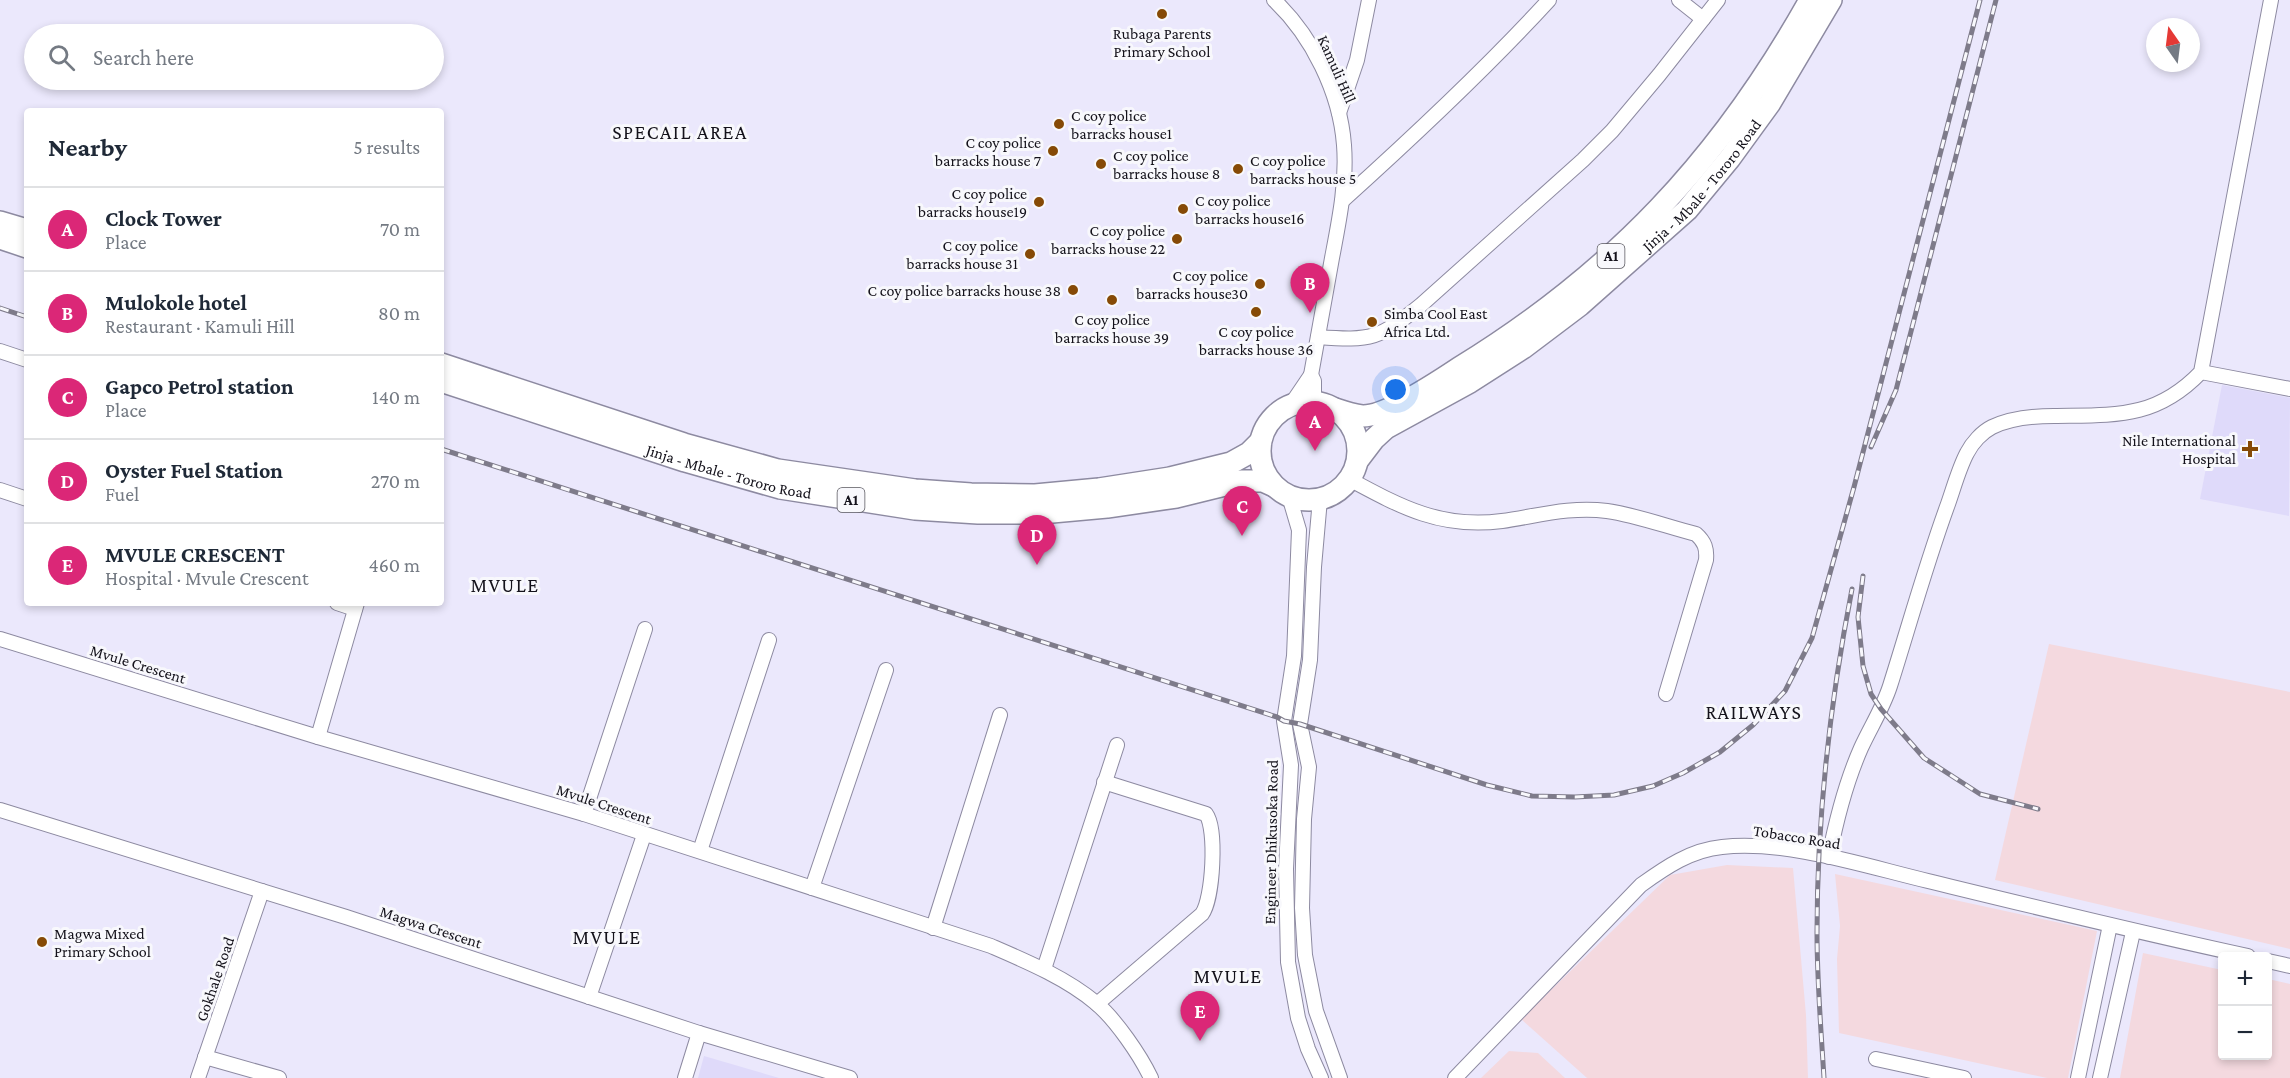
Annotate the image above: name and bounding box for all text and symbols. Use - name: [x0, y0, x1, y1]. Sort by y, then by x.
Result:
- marker: Rubaga Parents Primary School: [1155, 7, 1169, 21]
- north arrow: [2146, 18, 2200, 72]
- search box: [24, 24, 444, 90]
- place label: Rubaga Parents Primary School: [1113, 25, 1211, 61]
- street label: Kamuli Hill: [1315, 33, 1359, 105]
- icon: search: [45, 41, 78, 74]
- text: Search here: [93, 45, 194, 70]
- place label: C coy police barracks house1: [1071, 107, 1172, 142]
- street label: Jinja - Mbale - Tororo Road: [1637, 115, 1764, 256]
- marker: C coy police barracks house1: [1052, 117, 1066, 131]
- district label: SPECAIL AREA: [612, 121, 748, 143]
- text: Nearby: [48, 133, 127, 162]
- place label: C coy police barracks house 7: [935, 134, 1042, 169]
- text: 5 results: [353, 136, 420, 158]
- marker: C coy police barracks house 7: [1046, 144, 1060, 158]
- place label: C coy police barracks house 8: [1113, 147, 1220, 182]
- place label: C coy police barracks house 5: [1250, 152, 1356, 187]
- marker: C coy police barracks house 8: [1094, 157, 1108, 171]
- marker: C coy police barracks house 5: [1231, 162, 1245, 176]
- place label: C coy police barracks house19: [918, 185, 1027, 220]
- place label: C coy police barracks house16: [1195, 192, 1304, 227]
- marker: C coy police barracks house19: [1032, 195, 1046, 209]
- marker: C coy police barracks house16: [1176, 202, 1190, 216]
- text: Clock Tower: [105, 206, 222, 231]
- text: A: [62, 218, 73, 240]
- text: 70 m: [380, 218, 420, 240]
- place label: C coy police barracks house 22: [1051, 222, 1165, 257]
- text: Place: [105, 231, 147, 253]
- marker: C coy police barracks house 22: [1170, 232, 1184, 246]
- place label: C coy police barracks house 31: [906, 237, 1018, 272]
- road number: A1: [1598, 244, 1624, 268]
- marker: C coy police barracks house 31: [1023, 247, 1037, 261]
- pin: B: [1290, 264, 1330, 313]
- place label: C coy police barracks house30: [1136, 267, 1248, 302]
- marker: C coy police barracks house30: [1253, 277, 1267, 291]
- place label: C coy police barracks house 38: [867, 282, 1061, 300]
- marker: C coy police barracks house 38: [1066, 283, 1080, 297]
- text: Mulokole hotel: [105, 290, 247, 315]
- marker: C coy police barracks house 39: [1105, 293, 1119, 307]
- text: B: [62, 302, 73, 324]
- text: 80 m: [378, 302, 420, 324]
- marker: C coy police barracks house 36: [1249, 305, 1263, 319]
- place label: Simba Cool East Africa Ltd.: [1384, 305, 1488, 340]
- place label: C coy police barracks house 39: [1055, 311, 1169, 346]
- text: Restaurant · Kamuli Hill: [105, 315, 295, 337]
- marker: Simba Cool East Africa Ltd.: [1365, 315, 1379, 329]
- place label: C coy police barracks house 36: [1199, 323, 1313, 358]
- text: Gapco Petrol station: [105, 374, 294, 399]
- your location: [1381, 375, 1410, 404]
- text: C: [61, 386, 74, 408]
- text: 140 m: [372, 386, 420, 408]
- text: Place: [105, 399, 147, 421]
- pin: A: [1296, 402, 1334, 451]
- place label: Nile International Hospital: [2122, 432, 2236, 468]
- street label: Jinja - Mbale - Tororo Road: [642, 440, 813, 501]
- marker: Nile International Hospital: [2241, 440, 2259, 458]
- text: Oyster Fuel Station: [105, 458, 283, 483]
- text: D: [61, 470, 74, 492]
- text: 270 m: [371, 470, 420, 492]
- text: Fuel: [105, 483, 139, 505]
- pin: C: [1222, 486, 1262, 536]
- road number: A1: [838, 488, 864, 512]
- pin: D: [1018, 516, 1056, 565]
- text: MVULE CRESCENT: [105, 542, 285, 567]
- text: E: [62, 554, 73, 576]
- text: 460 m: [368, 554, 420, 576]
- text: Hospital · Mvule Crescent: [105, 567, 309, 589]
- district label: MVULE: [470, 574, 540, 596]
- street label: Mvule Crescent: [88, 641, 188, 687]
- district label: RAILWAYS: [1706, 701, 1802, 723]
- street label: Engineer Dhikusoka Road: [1261, 759, 1282, 924]
- street label: Mvule Crescent: [554, 781, 654, 828]
- street label: Tobacco Road: [1752, 822, 1842, 852]
- street label: Magwa Crescent: [378, 903, 485, 953]
- place label: Magwa Mixed Primary School: [54, 925, 151, 961]
- district label: MVULE: [572, 926, 642, 948]
- street label: Gokhale Road: [193, 934, 238, 1024]
- marker: Magwa Mixed Primary School: [35, 935, 49, 949]
- map controls: [2218, 952, 2272, 1060]
- button: +: [2218, 952, 2272, 1006]
- district label: MVULE: [1193, 965, 1263, 987]
- pin: E: [1180, 992, 1220, 1041]
- button: −: [2218, 1006, 2272, 1060]

